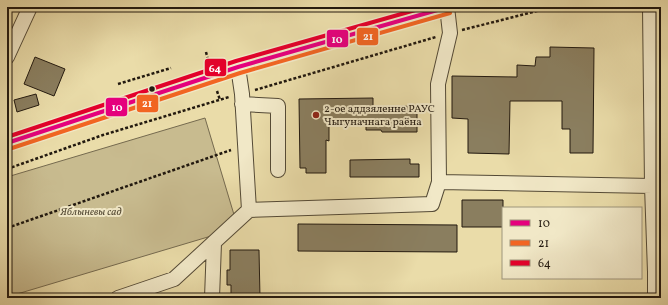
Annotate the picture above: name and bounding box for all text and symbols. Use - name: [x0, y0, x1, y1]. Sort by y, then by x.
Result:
- line badge: 21: [356, 27, 379, 46]
- line badge: 10: [326, 29, 349, 48]
- text: 21: [363, 30, 373, 45]
- text: 10: [331, 33, 343, 48]
- line badge: 64: [204, 58, 227, 77]
- text: 64: [209, 62, 222, 77]
- unlabelled marker: [147, 84, 157, 94]
- line badge: 21: [136, 94, 159, 113]
- line badge: 10: [105, 97, 128, 117]
- text: 21: [142, 97, 152, 112]
- text: 10: [111, 101, 123, 116]
- place label: 2-ое аддзяленне РАУС Чыгуначнага раёна: [324, 102, 435, 130]
- marker: 2-ое аддзяленне РАУС Чыгуначнага раёна: [311, 110, 321, 120]
- park label: Яблыневы сад: [60, 205, 122, 220]
- legend: [502, 207, 642, 279]
- text: 10: [538, 216, 550, 232]
- text: 21: [538, 236, 549, 252]
- text: 64: [538, 256, 551, 272]

